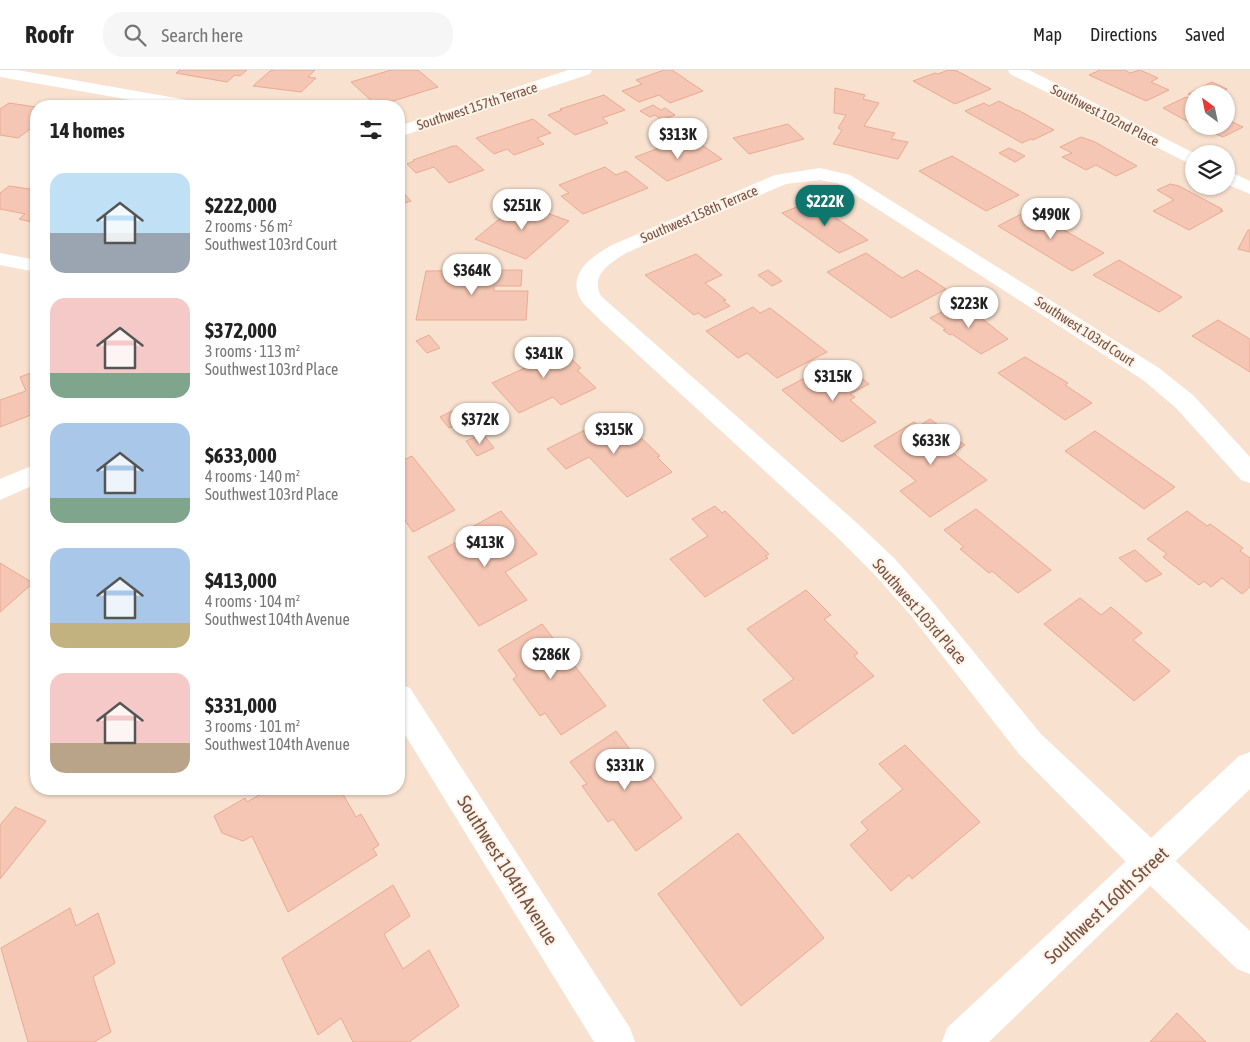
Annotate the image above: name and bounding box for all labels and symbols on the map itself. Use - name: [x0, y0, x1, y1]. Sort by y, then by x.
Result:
- street label: Southwest 157th Terrace: [415, 79, 539, 133]
- street label: Southwest 102nd Place: [1048, 81, 1162, 149]
- north arrow: [1185, 85, 1235, 135]
- pin: $313K: [643, 118, 713, 160]
- street label: Southwest 158th Terrace: [638, 182, 760, 246]
- pin: $222K: [790, 184, 860, 227]
- pin: $251K: [487, 189, 557, 231]
- pin: $490K: [1016, 198, 1086, 240]
- pin: $364K: [437, 254, 507, 296]
- pin: $223K: [934, 286, 1004, 329]
- street label: Southwest 103rd Court: [1032, 293, 1138, 369]
- pin: $341K: [509, 336, 579, 379]
- pin: $315K: [798, 360, 868, 402]
- pin: $372K: [445, 402, 515, 445]
- pin: $315K: [579, 412, 649, 455]
- pin: $633K: [896, 424, 966, 466]
- pin: $413K: [450, 526, 520, 568]
- street label: Southwest 103rd Place: [870, 555, 970, 667]
- pin: $286K: [516, 638, 586, 680]
- pin: $331K: [590, 748, 660, 791]
- street label: Southwest 104th Avenue: [453, 791, 563, 949]
- street label: Southwest 160th Street: [1040, 842, 1172, 968]

